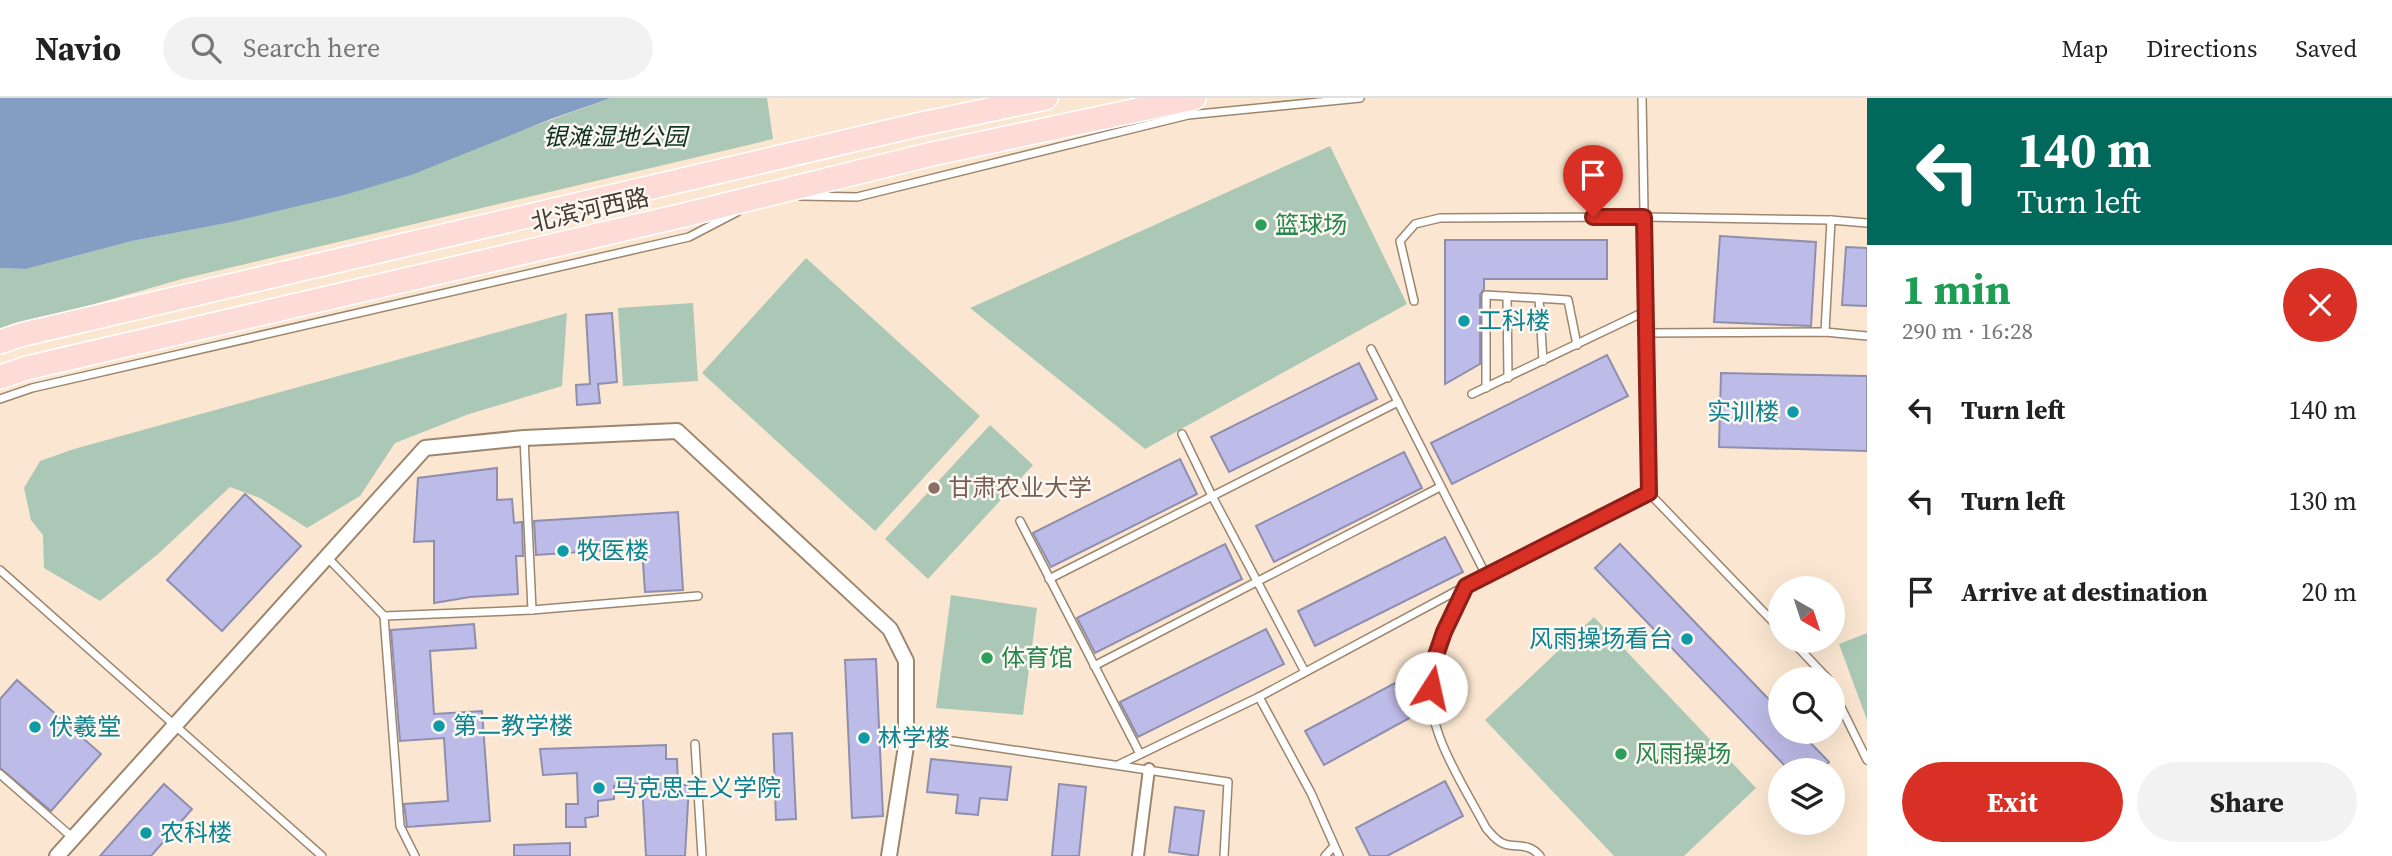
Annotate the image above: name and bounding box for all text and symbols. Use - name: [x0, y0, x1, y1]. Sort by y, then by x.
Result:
- search box: [163, 17, 653, 80]
- text: Navio: [35, 26, 121, 71]
- icon: search: [187, 29, 225, 67]
- text: Search here: [243, 30, 380, 66]
- text: Map: [2061, 32, 2108, 65]
- text: Directions: [2146, 32, 2257, 65]
- text: Saved: [2295, 32, 2357, 65]
- text: 140 m: [2017, 116, 2152, 183]
- park label: 银滩湿地公园: [543, 120, 690, 153]
- icon: left: [1902, 126, 1993, 217]
- pin: [1563, 145, 1623, 217]
- icon: arrive: [1574, 156, 1612, 194]
- street label: 北滨河西路: [528, 180, 652, 239]
- text: Turn left: [2017, 180, 2141, 224]
- place label: 篮球场: [1275, 208, 1347, 241]
- marker: 篮球场: [1253, 217, 1269, 233]
- text: 1 min: [1902, 260, 2011, 318]
- button: close: [2283, 268, 2357, 342]
- place label: 工科楼: [1478, 304, 1550, 337]
- marker: 工科楼: [1456, 313, 1472, 329]
- text: 290 m · 16:28: [1902, 315, 2033, 347]
- icon: left: [1902, 391, 1940, 429]
- text: Turn left: [1961, 392, 2065, 428]
- text: 140 m: [2289, 392, 2357, 428]
- place label: 实训楼: [1707, 395, 1779, 428]
- marker: 实训楼: [1785, 404, 1801, 420]
- place label: 甘肃农业大学: [948, 471, 1092, 504]
- marker: 甘肃农业大学: [926, 480, 942, 496]
- icon: left: [1902, 482, 1940, 520]
- text: Turn left: [1961, 483, 2065, 519]
- text: 130 m: [2289, 483, 2357, 519]
- place label: 牧医楼: [577, 534, 649, 567]
- marker: 牧医楼: [555, 543, 571, 559]
- icon: arrive: [1902, 573, 1940, 611]
- text: Arrive at destination: [1961, 574, 2208, 610]
- text: 20 m: [2302, 574, 2357, 610]
- north arrow: [1768, 576, 1844, 653]
- map controls: [1768, 576, 1845, 835]
- place label: 风雨操场看台: [1529, 622, 1673, 655]
- marker: 风雨操场看台: [1679, 631, 1695, 647]
- place label: 体育馆: [1001, 641, 1073, 674]
- marker: 体育馆: [979, 650, 995, 666]
- position arrow: [1394, 651, 1468, 725]
- button: search: [1768, 667, 1845, 744]
- place label: 第二教学楼: [453, 709, 573, 742]
- place label: 伏羲堂: [49, 710, 121, 743]
- marker: 第二教学楼: [431, 718, 447, 734]
- marker: 伏羲堂: [27, 719, 43, 735]
- place label: 林学楼: [878, 721, 950, 754]
- marker: 林学楼: [856, 730, 872, 746]
- place label: 风雨操场: [1635, 737, 1731, 770]
- marker: 风雨操场: [1613, 746, 1629, 762]
- button: layers: [1768, 758, 1845, 835]
- button: Exit: [1902, 762, 2123, 842]
- button: Share: [2137, 762, 2357, 842]
- place label: 马克思主义学院: [613, 771, 781, 804]
- marker: 马克思主义学院: [591, 780, 607, 796]
- place label: 农科楼: [160, 816, 232, 849]
- marker: 农科楼: [138, 825, 154, 841]

